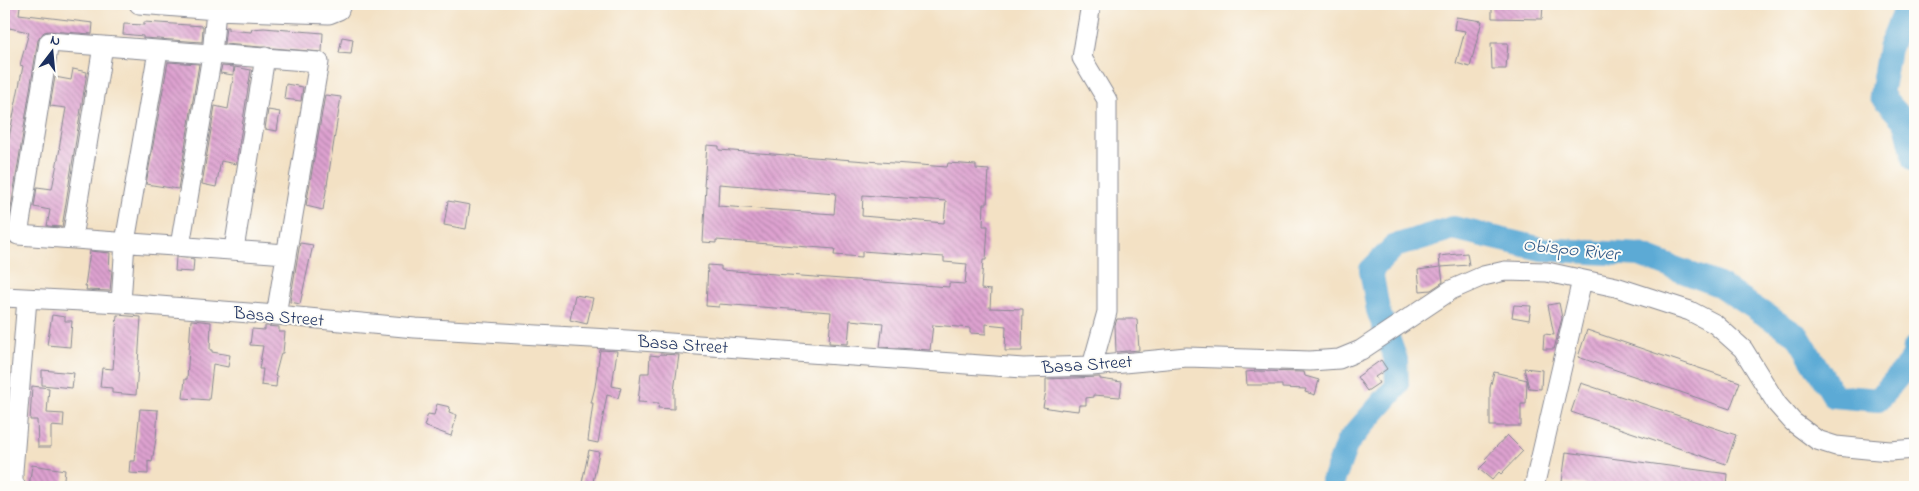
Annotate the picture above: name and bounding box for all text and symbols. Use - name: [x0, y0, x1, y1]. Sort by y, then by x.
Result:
- north arrow: [28, 28, 78, 78]
- text: N: [48, 30, 63, 52]
- water label: Obispo River: [1521, 232, 1622, 269]
- street label: Basa Street: [232, 301, 325, 335]
- street label: Basa Street: [636, 330, 729, 362]
- street label: Basa Street: [1040, 350, 1133, 382]

